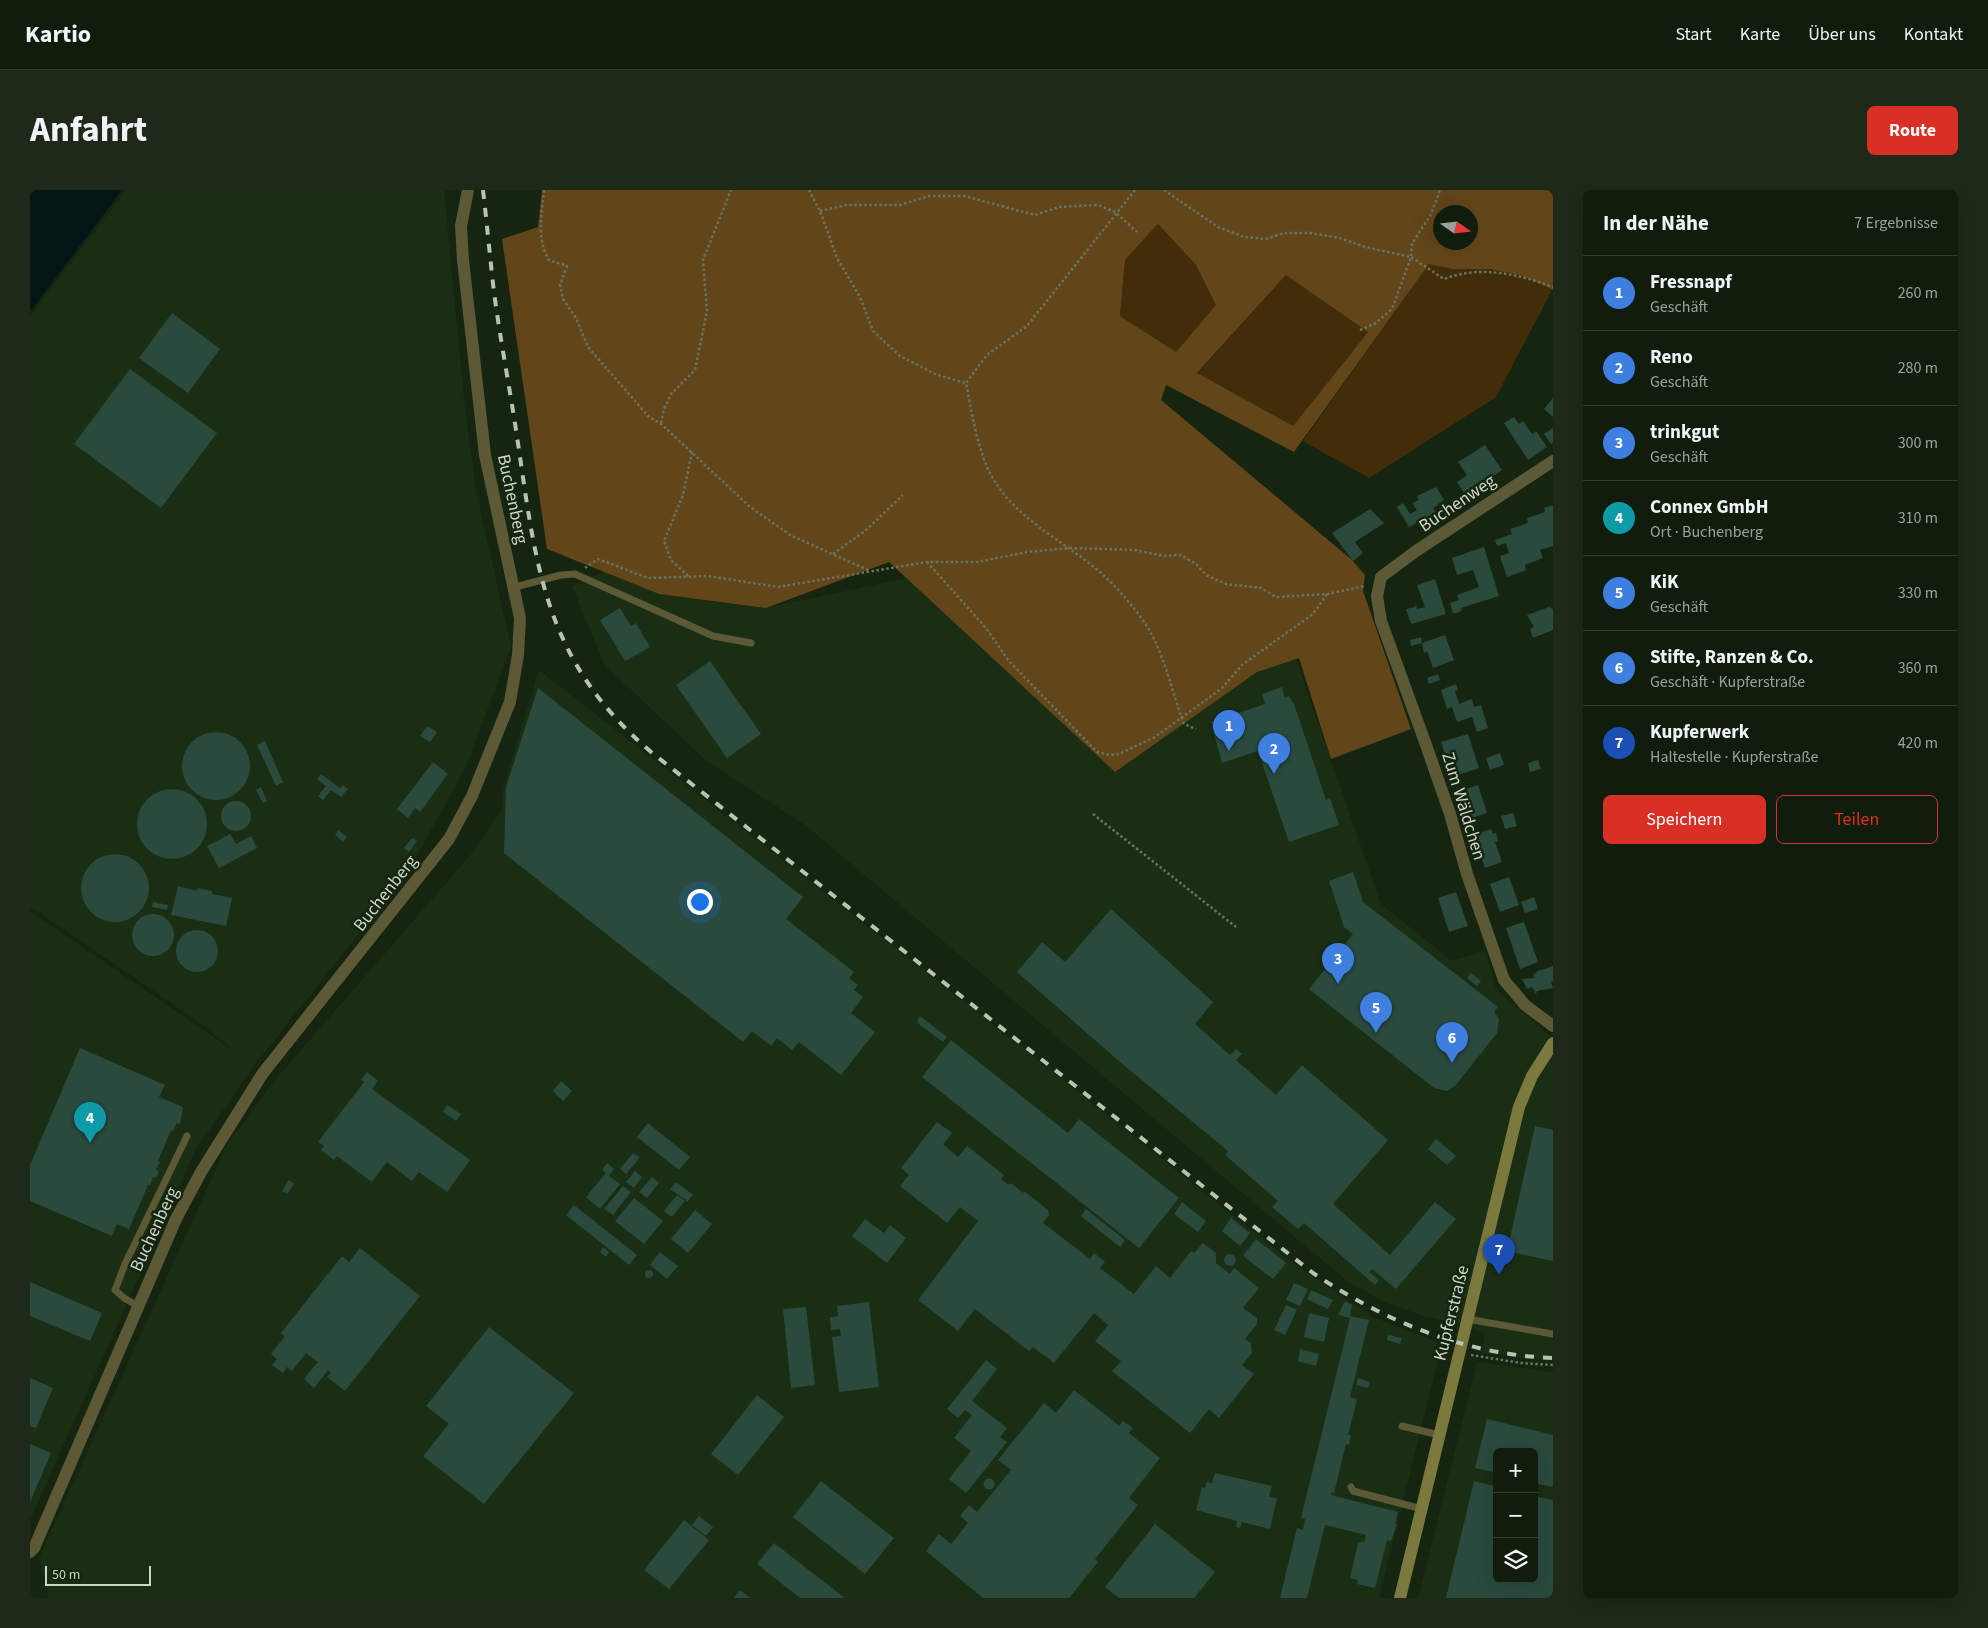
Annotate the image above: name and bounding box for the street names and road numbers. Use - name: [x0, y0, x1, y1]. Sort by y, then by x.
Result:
- street label: Buchenberg: [491, 452, 534, 546]
- street label: Buchenweg: [1414, 468, 1501, 538]
- street label: Zum Wäldchen: [1435, 749, 1492, 863]
- street label: Buchenberg: [347, 850, 423, 937]
- street label: Buchenberg: [124, 1183, 185, 1276]
- street label: Kupferstraße: [1428, 1263, 1475, 1363]

